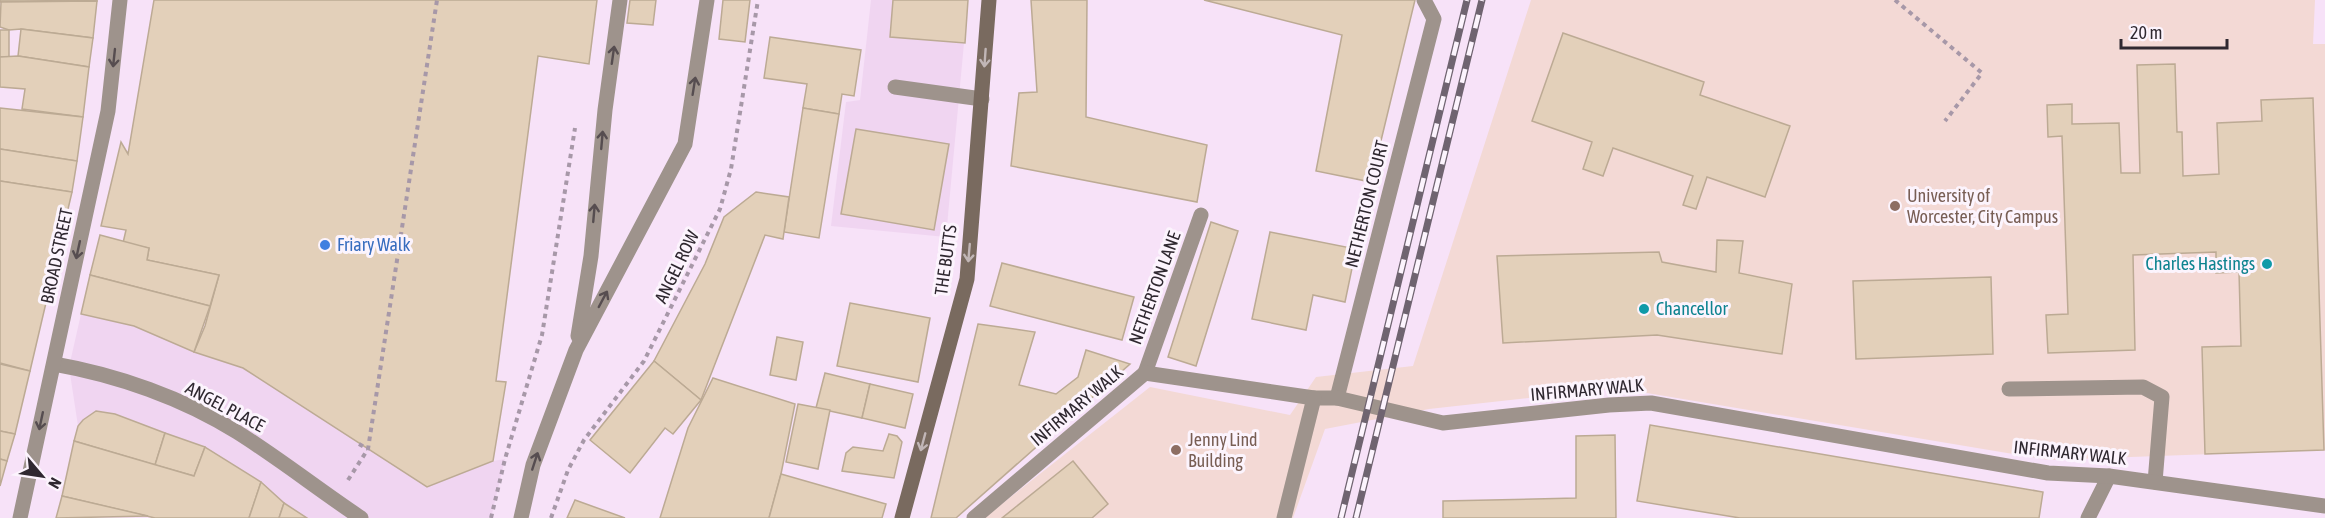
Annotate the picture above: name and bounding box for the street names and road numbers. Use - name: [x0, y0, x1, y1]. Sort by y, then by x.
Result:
- street label: NETHERTON COURT: [1341, 138, 1392, 270]
- street label: BROAD STREET: [36, 206, 77, 305]
- street label: THE BUTTS: [930, 223, 961, 297]
- street label: ANGEL ROW: [650, 227, 703, 307]
- street label: NETHERTON LANE: [1124, 228, 1185, 347]
- street label: INFIRMARY WALK: [1026, 361, 1127, 450]
- street label: INFIRMARY WALK: [1529, 374, 1645, 405]
- street label: ANGEL PLACE: [182, 377, 269, 436]
- street label: INFIRMARY WALK: [2013, 436, 2128, 469]

